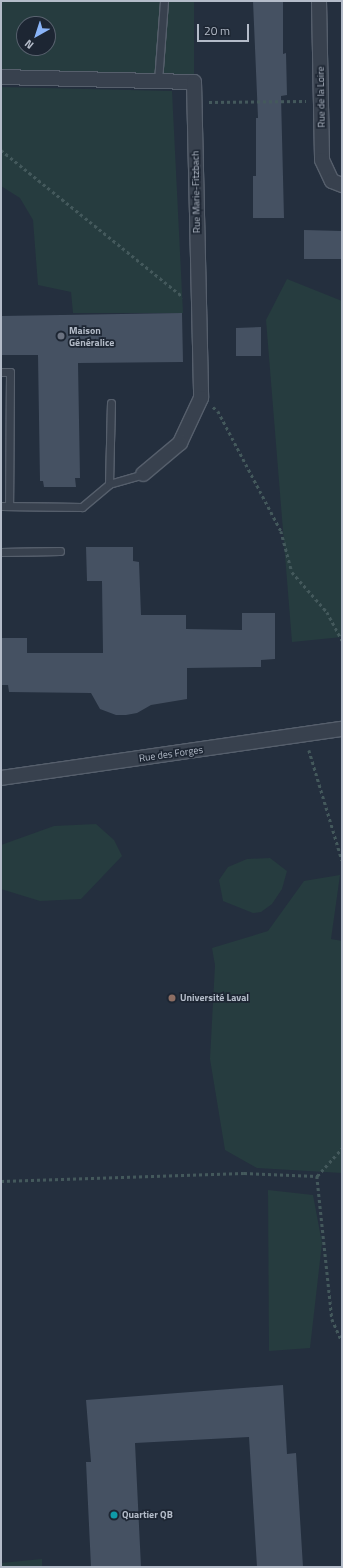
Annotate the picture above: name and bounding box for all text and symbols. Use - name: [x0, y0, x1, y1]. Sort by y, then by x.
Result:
- north arrow: [16, 16, 56, 56]
- scale bar: [199, 16, 251, 42]
- text: 20 m: [204, 21, 230, 40]
- text: N: [21, 36, 37, 53]
- street label: Rue de la Loire: [314, 66, 328, 128]
- street label: Rue Marie-Fitzbach: [189, 151, 203, 233]
- place label: Maison Généralice: [69, 324, 114, 348]
- marker: Maison Généralice: [56, 331, 66, 341]
- street label: Rue des Forges: [138, 744, 204, 764]
- place label: Université Laval: [180, 992, 249, 1004]
- marker: Université Laval: [167, 993, 177, 1003]
- place label: Quartier QB: [122, 1509, 173, 1521]
- marker: Quartier QB: [109, 1510, 119, 1520]

